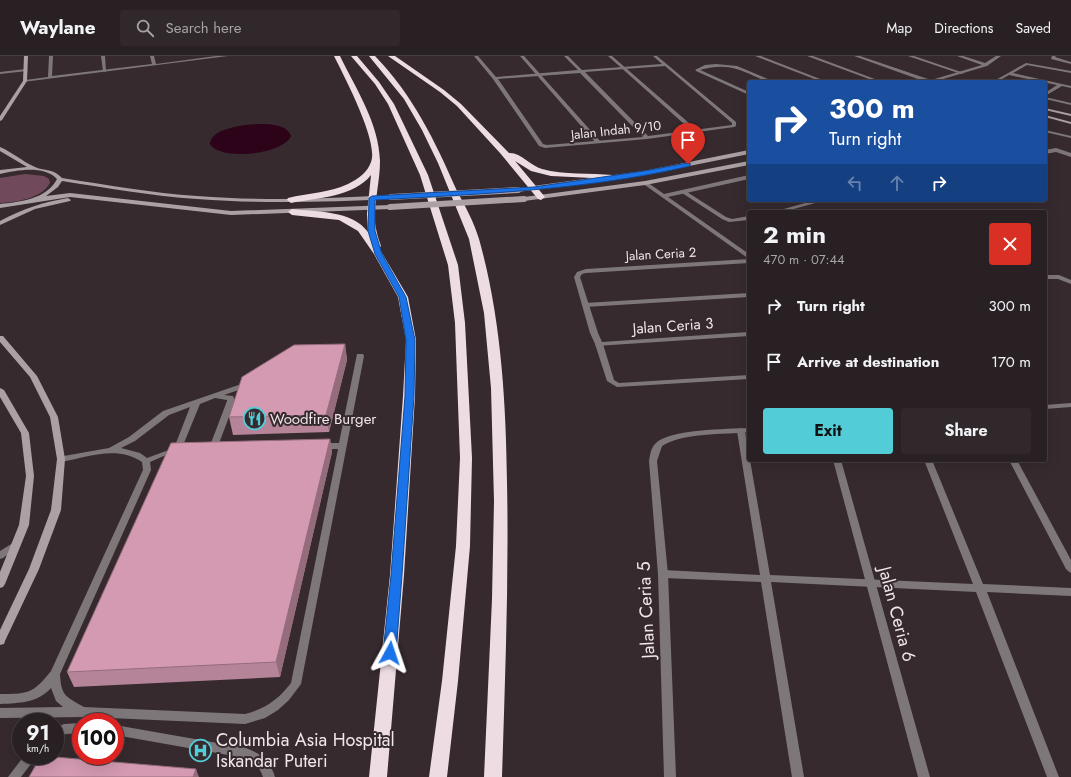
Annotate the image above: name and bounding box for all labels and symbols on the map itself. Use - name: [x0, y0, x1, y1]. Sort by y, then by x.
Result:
- street label: Jalan Indah 9/10: [568, 116, 662, 144]
- pin: [671, 123, 705, 164]
- street label: Jalan Ceria 2: [623, 243, 697, 265]
- street label: Jalan Ceria 3: [630, 312, 714, 340]
- restaurant icon: Woodfire Burger: [241, 406, 267, 432]
- place label: Woodfire Burger: [270, 408, 377, 430]
- street label: Jalan Ceria 5: [630, 561, 662, 661]
- street label: Jalan Ceria 6: [871, 562, 922, 664]
- position arrow: [369, 632, 411, 674]
- speed limit sign: 100: [72, 713, 124, 765]
- place label: Columbia Asia Hospital Iskandar Puteri: [216, 727, 395, 774]
- hospital icon: Columbia Asia Hospital Iskandar Puteri: [188, 737, 214, 763]

